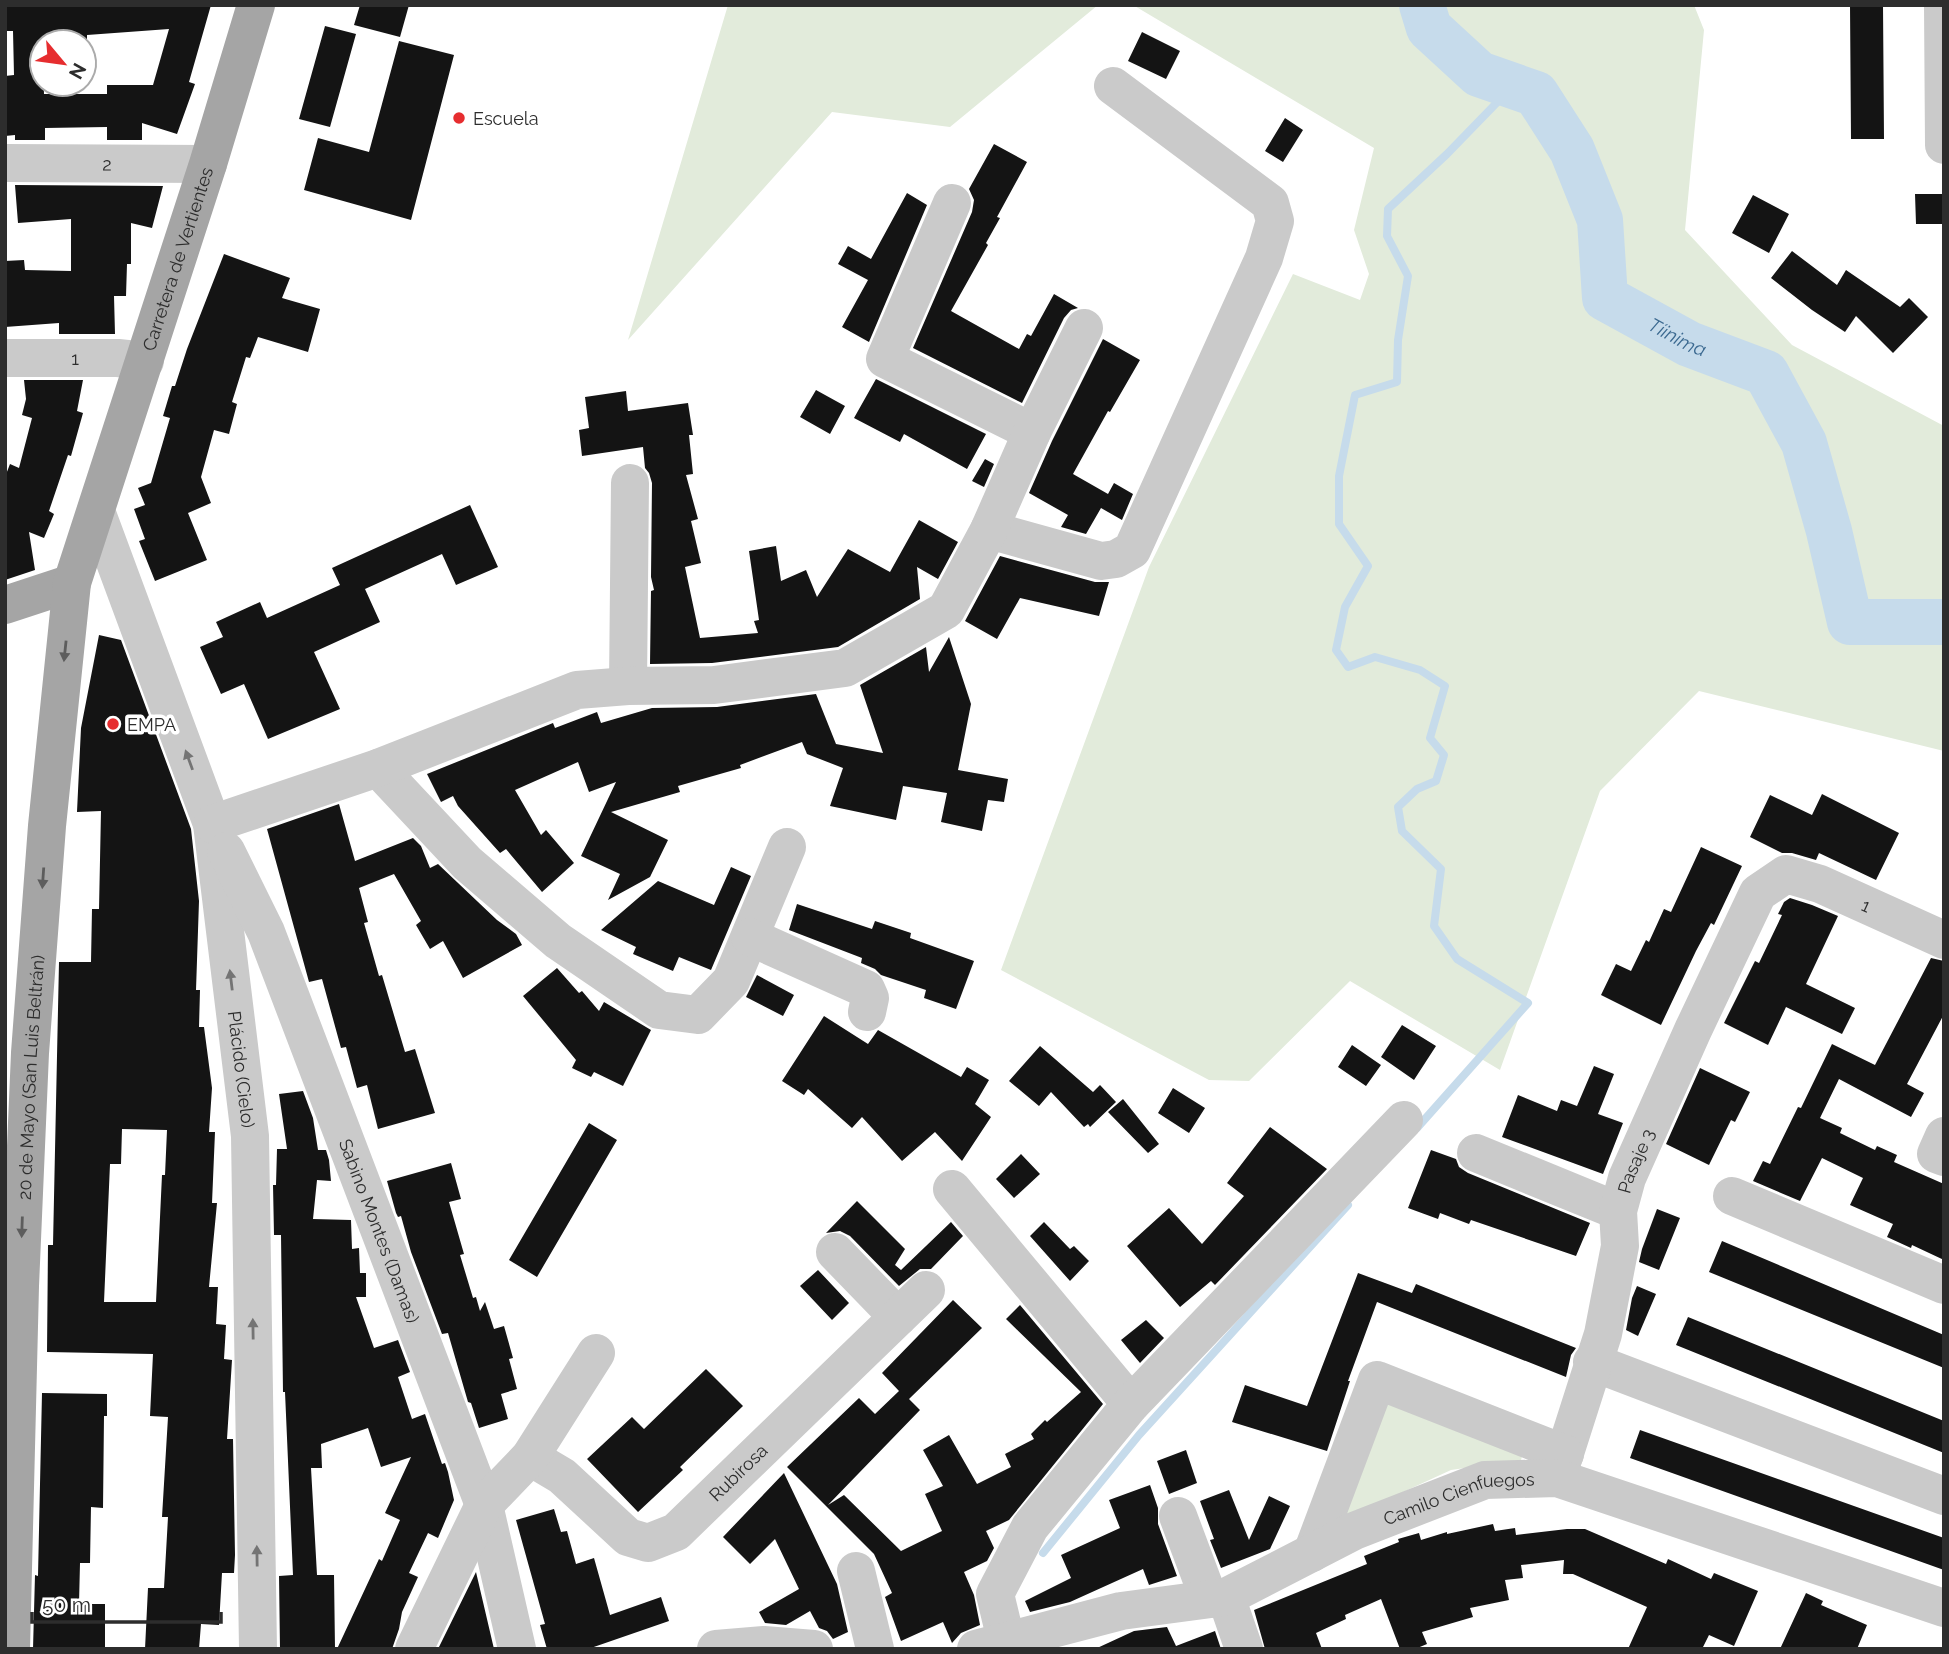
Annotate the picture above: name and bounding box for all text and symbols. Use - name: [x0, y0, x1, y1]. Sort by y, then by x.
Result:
- north arrow: [28, 28, 98, 98]
- text: N: [65, 60, 91, 83]
- place label: Escuela: [473, 108, 538, 129]
- marker: Escuela: [451, 110, 467, 126]
- street label: 2: [102, 153, 112, 174]
- street label: Carretera de Vertientes: [138, 164, 217, 353]
- water label: Tíinima: [1645, 313, 1709, 361]
- street label: 1: [71, 348, 79, 369]
- one-way arrow: [59, 640, 70, 662]
- place label: EMPA: [127, 714, 176, 735]
- marker: EMPA: [105, 716, 121, 732]
- one-way arrow: [183, 749, 194, 770]
- one-way arrow: [37, 867, 48, 889]
- street label: 1: [1859, 894, 1875, 916]
- street label: 20 de Mayo (San Luis Beltrán): [13, 954, 48, 1200]
- one-way arrow: [226, 969, 237, 991]
- street label: Plácido (Cielo): [224, 1010, 259, 1129]
- street label: Pasaje 3: [1613, 1125, 1658, 1195]
- street label: Sabino Montes (Damas): [335, 1136, 424, 1326]
- one-way arrow: [17, 1216, 28, 1238]
- one-way arrow: [247, 1317, 259, 1339]
- street label: Rubirosa: [704, 1439, 771, 1505]
- street label: Camilo Cienfuegos: [1380, 1468, 1535, 1529]
- one-way arrow: [251, 1545, 263, 1567]
- scale bar: [32, 1580, 220, 1624]
- text: 50 m: [42, 1592, 91, 1617]

